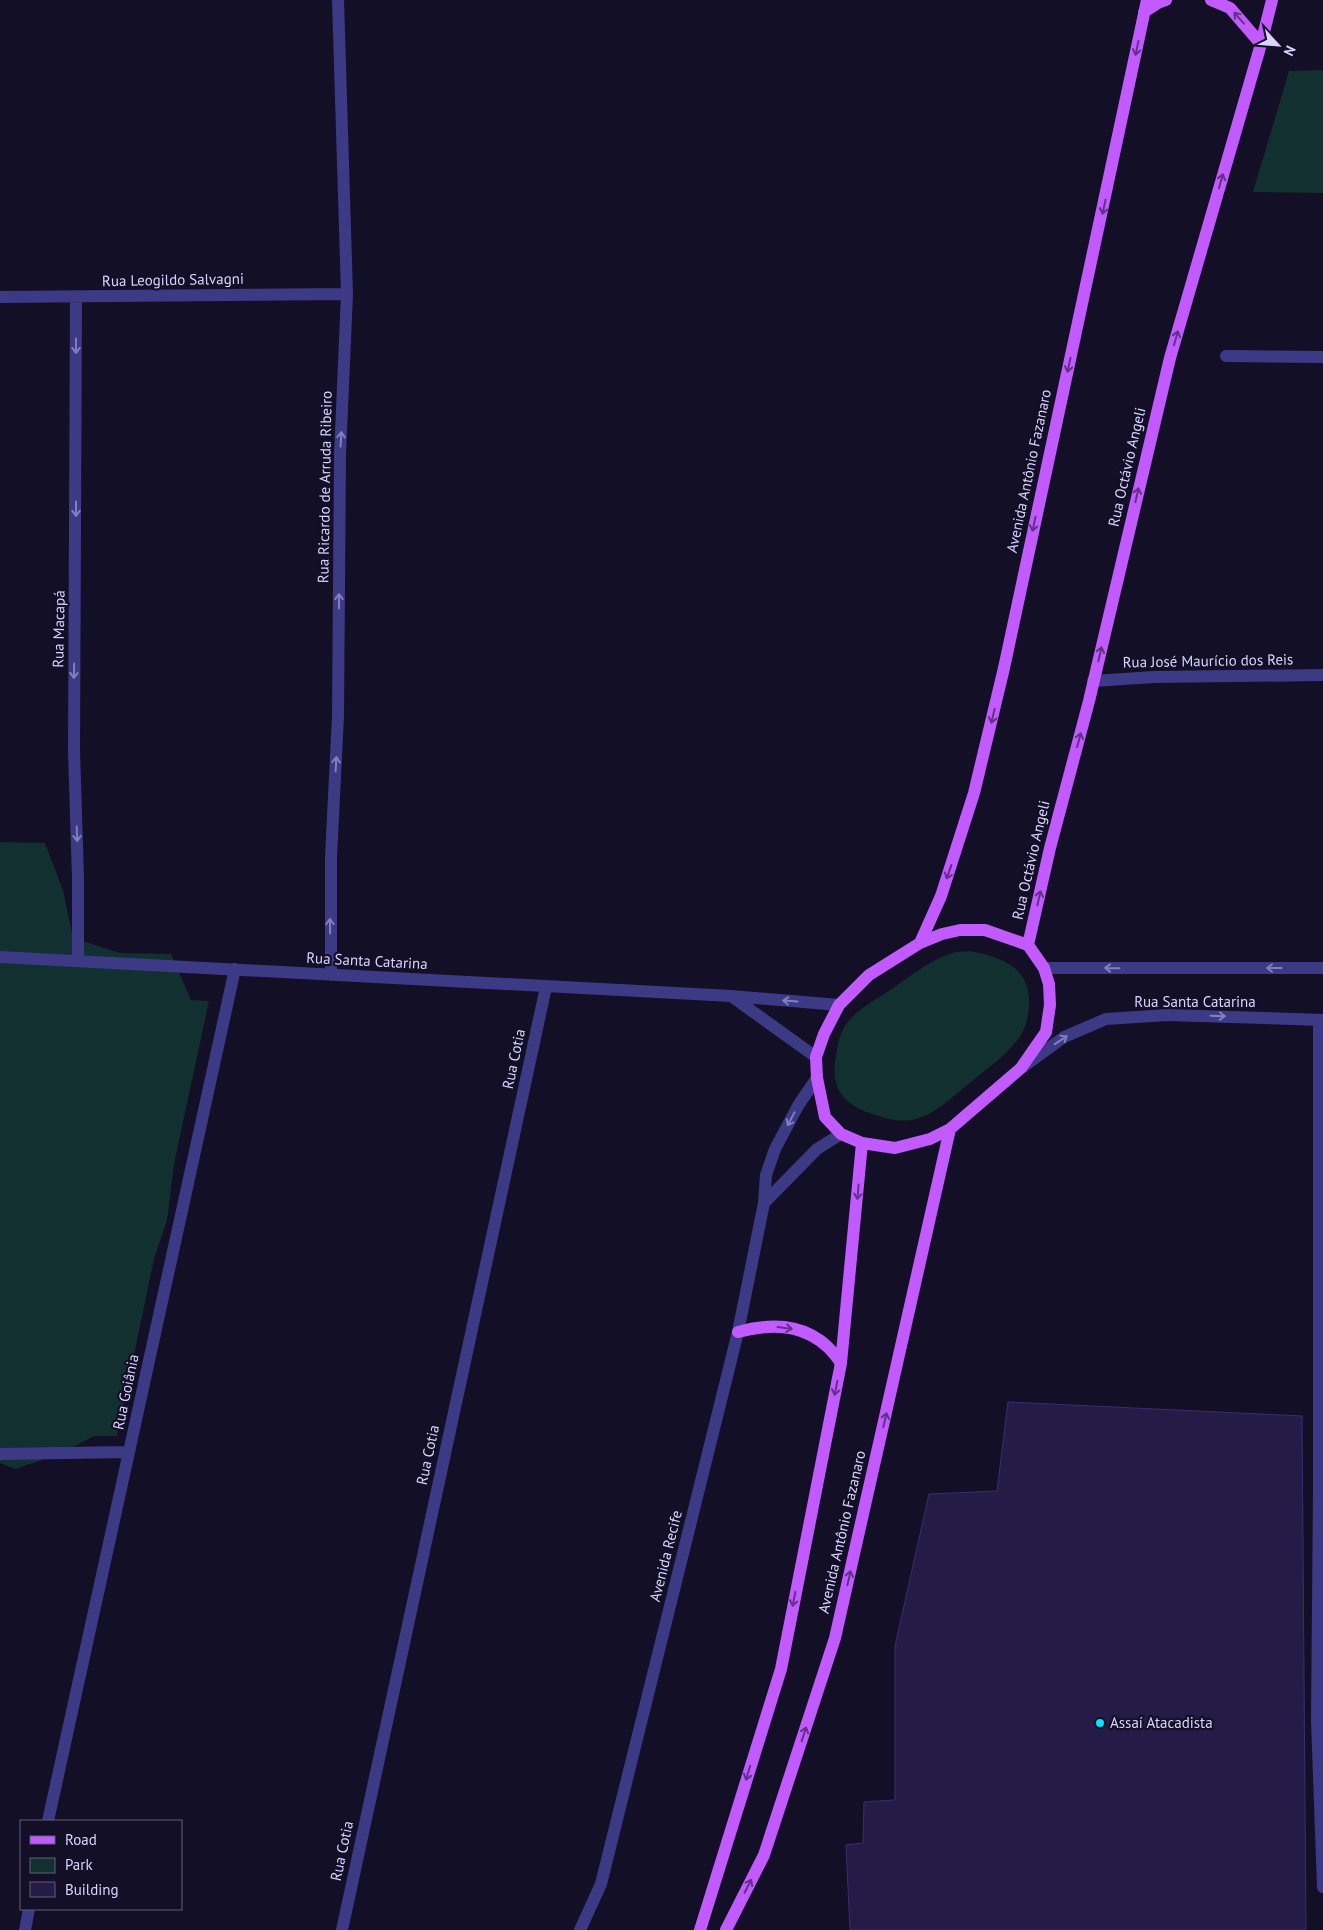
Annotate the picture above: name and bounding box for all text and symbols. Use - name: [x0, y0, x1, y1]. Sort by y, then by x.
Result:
- one-way arrow: [1233, 12, 1245, 25]
- north arrow: [1253, 20, 1303, 70]
- one-way arrow: [1132, 39, 1141, 55]
- text: N: [1280, 43, 1300, 59]
- one-way arrow: [1217, 174, 1227, 190]
- one-way arrow: [1098, 198, 1108, 214]
- street label: Rua Leogildo Salvagni: [102, 269, 244, 290]
- one-way arrow: [1171, 330, 1181, 346]
- one-way arrow: [71, 338, 81, 354]
- one-way arrow: [1064, 357, 1073, 373]
- street label: Avenida Antônio Fazanaro: [1002, 387, 1055, 554]
- street label: Rua Ricardo de Arruda Ribeiro: [313, 391, 336, 583]
- street label: Rua Octávio Angeli: [1104, 405, 1149, 528]
- one-way arrow: [336, 431, 345, 447]
- one-way arrow: [1133, 488, 1142, 504]
- one-way arrow: [71, 500, 81, 516]
- one-way arrow: [1029, 516, 1039, 532]
- street label: Rua Macapá: [48, 590, 69, 668]
- one-way arrow: [334, 594, 344, 610]
- one-way arrow: [1096, 646, 1105, 662]
- street label: Rua José Maurício dos Reis: [1123, 650, 1293, 671]
- one-way arrow: [69, 662, 79, 679]
- one-way arrow: [987, 707, 997, 723]
- one-way arrow: [1074, 733, 1084, 749]
- one-way arrow: [331, 756, 340, 772]
- street label: Rua Octávio Angeli: [1008, 798, 1053, 921]
- one-way arrow: [72, 825, 81, 841]
- one-way arrow: [943, 864, 953, 880]
- one-way arrow: [1035, 890, 1044, 906]
- one-way arrow: [325, 918, 335, 934]
- street label: Rua Santa Catarina: [306, 948, 428, 973]
- one-way arrow: [1104, 963, 1120, 973]
- one-way arrow: [1267, 963, 1283, 973]
- street label: Rua Santa Catarina: [1134, 992, 1256, 1011]
- one-way arrow: [783, 996, 799, 1006]
- one-way arrow: [1210, 1012, 1226, 1021]
- street label: Rua Cotia: [498, 1027, 529, 1091]
- one-way arrow: [1053, 1035, 1067, 1045]
- one-way arrow: [786, 1112, 796, 1127]
- one-way arrow: [853, 1183, 862, 1199]
- one-way arrow: [777, 1323, 793, 1333]
- street label: Rua Goiânia: [108, 1352, 143, 1431]
- one-way arrow: [831, 1380, 840, 1396]
- one-way arrow: [881, 1412, 890, 1428]
- street label: Rua Cotia: [412, 1423, 443, 1487]
- street label: Avenida Antônio Fazanaro: [814, 1449, 870, 1615]
- street label: Avenida Recife: [645, 1508, 686, 1603]
- one-way arrow: [845, 1571, 854, 1587]
- one-way arrow: [789, 1590, 799, 1606]
- place label: Assaí Atacadista: [1110, 1713, 1213, 1732]
- marker: Assaí Atacadista: [1094, 1717, 1106, 1729]
- one-way arrow: [799, 1726, 809, 1742]
- one-way arrow: [743, 1764, 753, 1780]
- street label: Rua Cotia: [326, 1819, 357, 1883]
- legend: [20, 1820, 182, 1910]
- text: Road: [65, 1830, 97, 1849]
- text: Park: [65, 1855, 93, 1874]
- one-way arrow: [743, 1879, 753, 1894]
- text: Building: [65, 1880, 119, 1899]

